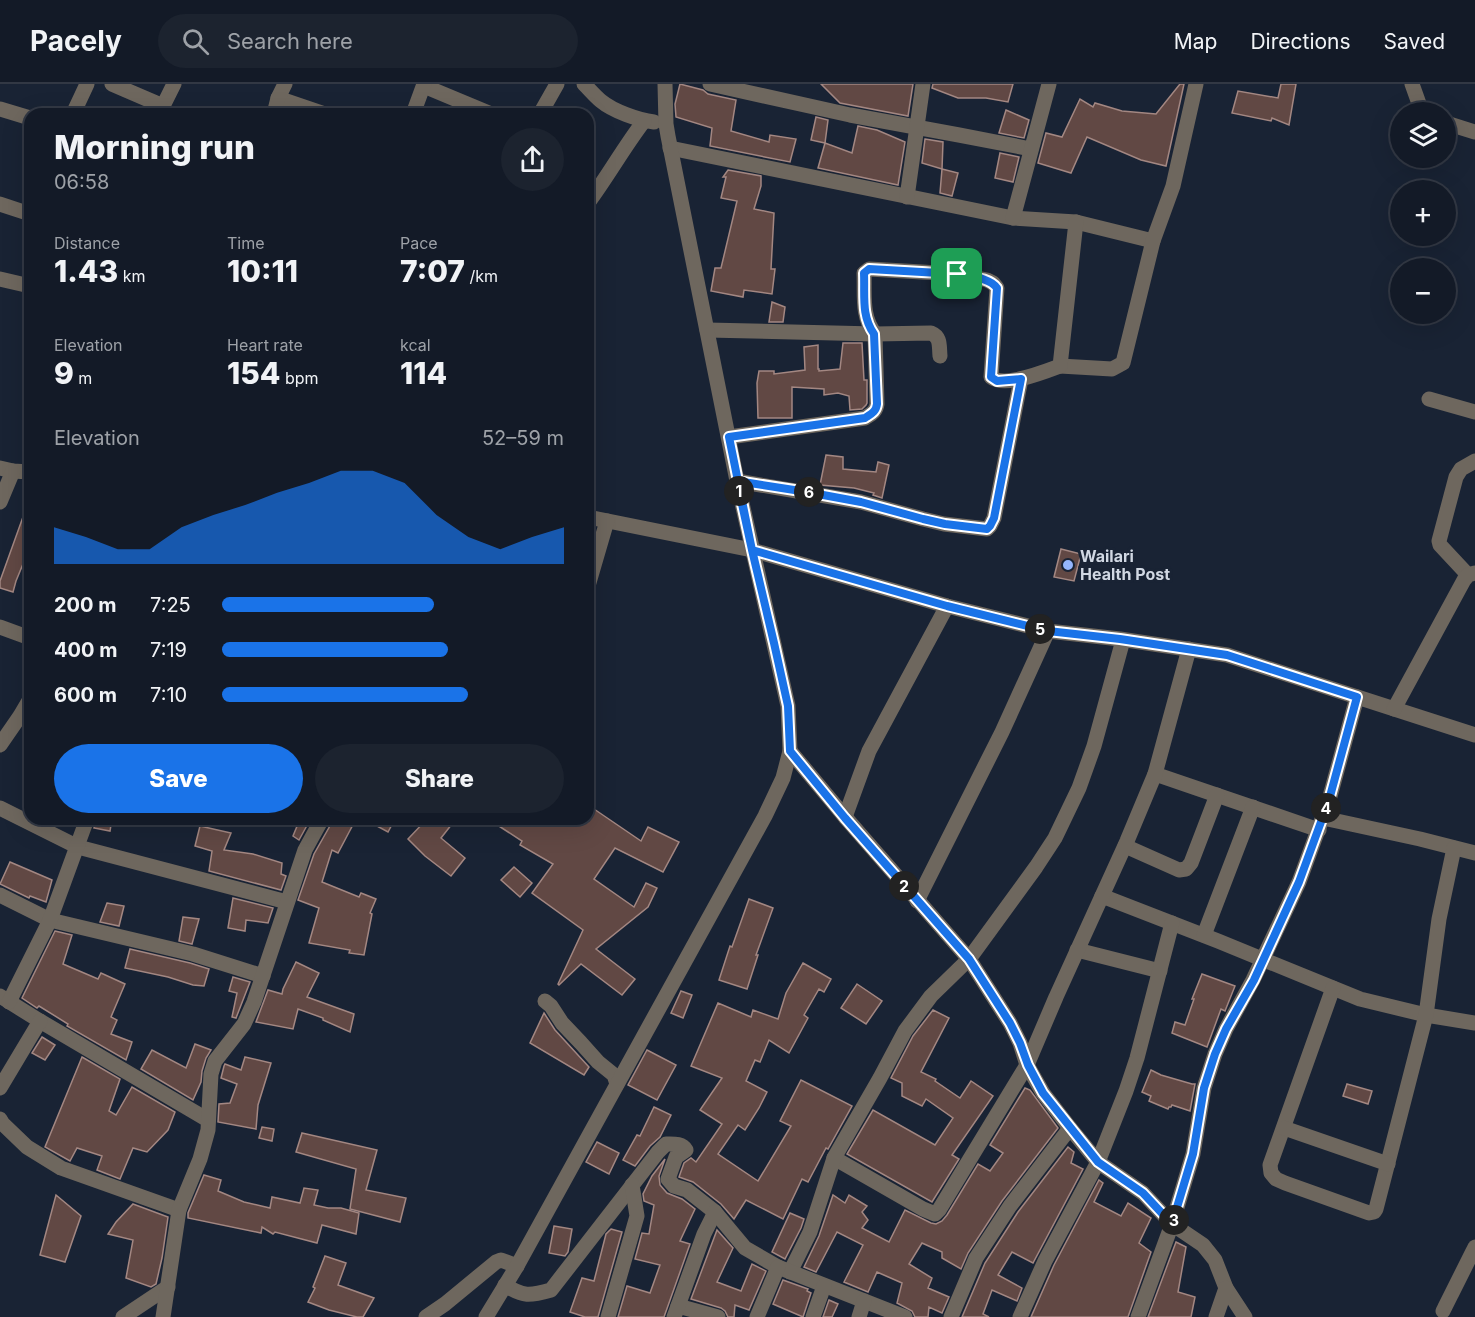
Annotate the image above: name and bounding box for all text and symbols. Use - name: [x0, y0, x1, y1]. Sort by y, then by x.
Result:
- search box: [158, 14, 578, 68]
- text: Pacely: [30, 24, 122, 58]
- icon: search: [179, 25, 212, 58]
- text: Search here: [227, 28, 353, 54]
- text: Map: [1174, 29, 1217, 54]
- text: Directions: [1250, 29, 1351, 54]
- text: Saved: [1384, 29, 1445, 54]
- map controls: [1390, 102, 1456, 324]
- button: layers: [1390, 102, 1456, 168]
- text: Morning run: [54, 127, 255, 167]
- button: share: [501, 128, 564, 191]
- text: 06:58: [54, 170, 109, 194]
- button: +: [1390, 180, 1456, 246]
- text: Distance: [54, 233, 120, 253]
- text: Time: [227, 233, 265, 253]
- text: Pace: [400, 233, 438, 253]
- pin: [931, 248, 982, 299]
- text: 1.43: [54, 253, 118, 289]
- text: 10:11: [227, 253, 298, 289]
- text: 7:07: [400, 253, 465, 289]
- icon: arrive: [940, 257, 973, 290]
- button: −: [1390, 258, 1456, 324]
- text: km: [118, 266, 145, 286]
- text: /km: [465, 266, 498, 286]
- text: Elevation: [54, 335, 123, 355]
- text: Heart rate: [227, 335, 303, 355]
- text: kcal: [400, 335, 431, 355]
- text: 9: [54, 355, 74, 391]
- text: 154: [227, 355, 280, 391]
- text: 114: [400, 355, 447, 391]
- text: m: [74, 368, 92, 388]
- text: bpm: [280, 368, 319, 388]
- text: Elevation: [54, 426, 140, 450]
- text: 52–59 m: [482, 426, 564, 450]
- pin: 1: [724, 476, 754, 506]
- pin: 6: [794, 477, 824, 507]
- text: 1: [736, 481, 742, 501]
- text: 6: [804, 482, 814, 502]
- place label: Wailari Health Post: [1080, 546, 1170, 584]
- marker: Wailari Health Post: [1061, 558, 1075, 572]
- text: 200 m: [54, 593, 117, 617]
- text: 7:25: [150, 593, 191, 617]
- pin: 5: [1025, 614, 1055, 644]
- text: 5: [1035, 619, 1045, 639]
- text: 400 m: [54, 638, 118, 662]
- text: 7:19: [150, 638, 187, 662]
- text: 600 m: [54, 683, 117, 707]
- text: 7:10: [150, 683, 187, 707]
- button: Save: [54, 744, 303, 813]
- button: Share: [315, 744, 564, 813]
- pin: 4: [1311, 793, 1341, 823]
- text: 4: [1321, 798, 1331, 818]
- pin: 2: [889, 871, 919, 901]
- text: 2: [899, 876, 909, 896]
- pin: 3: [1159, 1205, 1189, 1235]
- text: 3: [1169, 1210, 1179, 1230]

